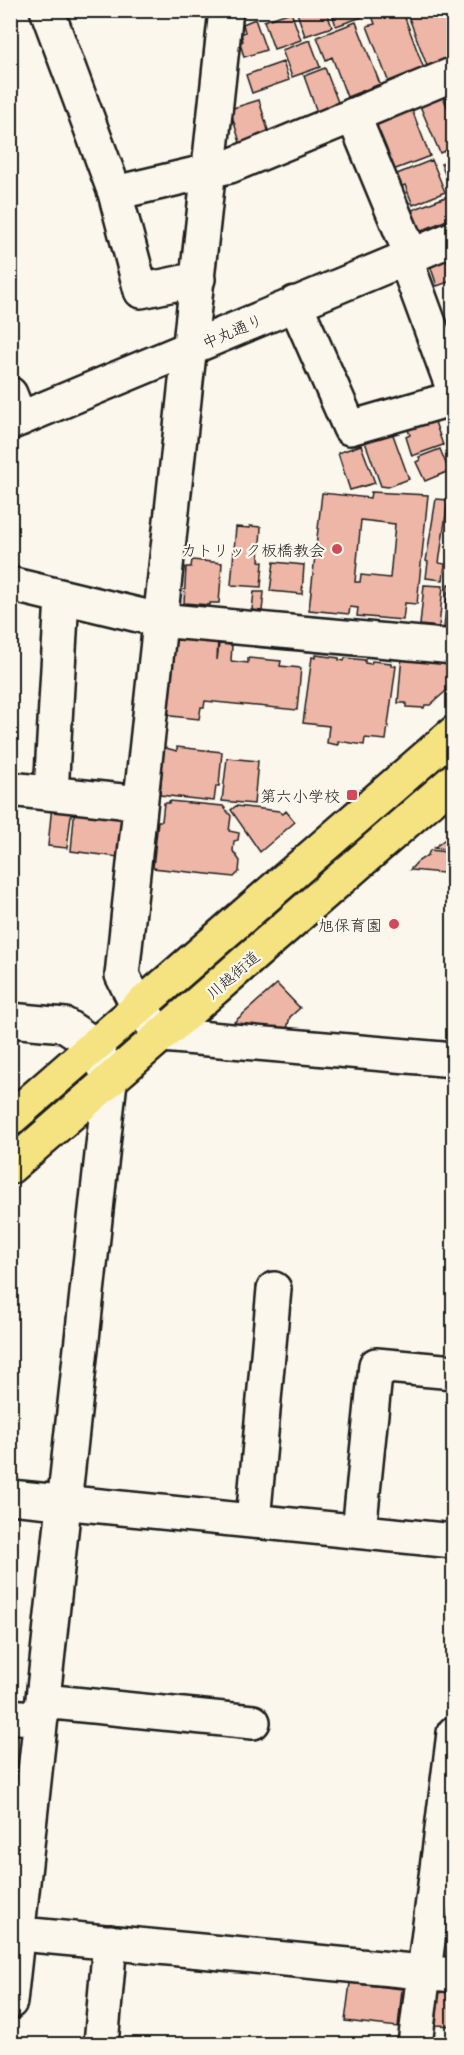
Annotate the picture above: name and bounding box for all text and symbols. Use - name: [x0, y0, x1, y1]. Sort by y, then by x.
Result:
- street label: 中丸通り: [198, 306, 266, 354]
- place label: カトリック板橋教会: [181, 537, 325, 561]
- marker: カトリック板橋教会: [330, 542, 344, 556]
- place label: 第六小学校: [260, 783, 340, 807]
- marker: 第六小学校: [345, 788, 359, 802]
- place label: 旭保育園: [318, 912, 382, 936]
- marker: 旭保育園: [387, 917, 401, 931]
- street label: 川越街道: [200, 944, 264, 1004]

